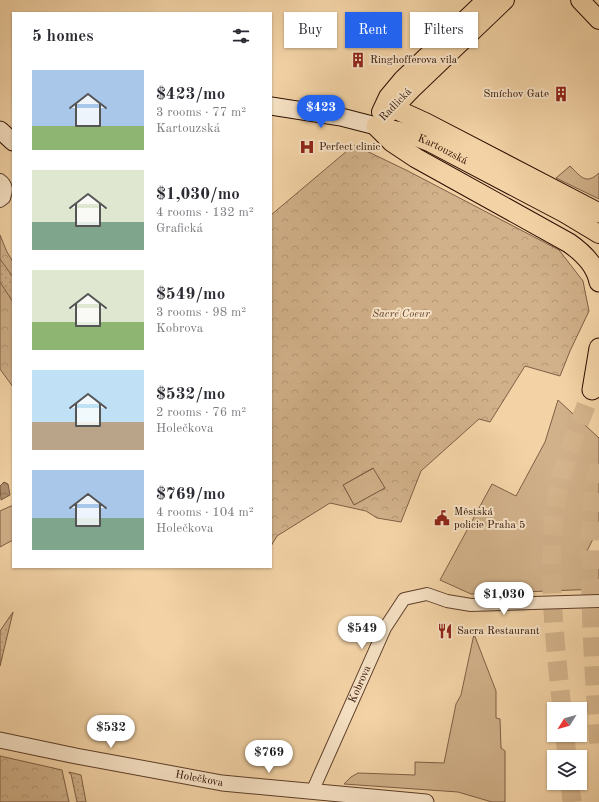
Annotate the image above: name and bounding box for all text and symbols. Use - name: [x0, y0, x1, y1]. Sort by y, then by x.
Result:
- chip: Buy: [284, 12, 337, 48]
- chip: Rent: [345, 12, 402, 48]
- chip: Filters: [410, 12, 478, 48]
- icon: filters: [230, 25, 252, 47]
- text: 5 homes: [32, 28, 94, 45]
- building icon: Ringhofferova vila: [349, 51, 367, 69]
- place label: Ringhofferova vila: [370, 55, 458, 66]
- building icon: Smíchov Gate: [552, 85, 570, 103]
- icon: home: [64, 86, 112, 134]
- text: $423/mo: [156, 86, 225, 103]
- street label: Radlická: [378, 86, 415, 124]
- place label: Smíchov Gate: [484, 89, 549, 100]
- pin: $423: [297, 95, 345, 129]
- text: $423: [306, 101, 336, 114]
- text: 3 rooms · 77 m²: [156, 106, 246, 119]
- text: Kartouzská: [156, 122, 220, 135]
- street label: Kartouzská: [416, 133, 470, 167]
- hospital icon: Perfect clinic: [298, 138, 316, 156]
- place label: Perfect clinic: [319, 142, 381, 153]
- icon: home: [64, 186, 112, 234]
- text: $1,030/mo: [156, 186, 240, 203]
- text: 4 rooms · 132 m²: [156, 206, 254, 219]
- text: Grafická: [156, 222, 203, 235]
- icon: home: [64, 286, 112, 334]
- text: $549/mo: [156, 286, 225, 303]
- text: 3 rooms · 98 m²: [156, 306, 246, 319]
- park label: Sacré Coeur: [372, 309, 430, 320]
- text: Kobrova: [156, 322, 203, 335]
- icon: home: [64, 386, 112, 434]
- text: $532/mo: [156, 386, 225, 403]
- text: 2 rooms · 76 m²: [156, 406, 246, 419]
- text: Holečkova: [156, 422, 213, 435]
- icon: home: [64, 486, 112, 534]
- text: $769/mo: [156, 486, 225, 503]
- text: 4 rooms · 104 m²: [156, 506, 254, 519]
- place label: Městská policie Praha 5: [454, 507, 525, 531]
- public building icon: Městská policie Praha 5: [433, 509, 451, 527]
- text: Holečkova: [156, 522, 213, 535]
- pin: $1,030: [471, 582, 537, 616]
- text: $1,030: [483, 588, 525, 601]
- pin: $549: [338, 616, 386, 650]
- text: $549: [347, 622, 377, 635]
- restaurant icon: Sacra Restaurant: [436, 622, 454, 640]
- place label: Sacra Restaurant: [457, 626, 540, 637]
- street label: Kobrova: [347, 663, 373, 705]
- north arrow: [547, 702, 587, 742]
- map controls: [547, 702, 587, 790]
- pin: $532: [87, 715, 135, 749]
- text: $532: [96, 721, 126, 734]
- pin: $769: [245, 740, 293, 774]
- text: $769: [254, 746, 284, 759]
- button: layers: [547, 750, 587, 790]
- street label: Holečkova: [174, 769, 225, 789]

